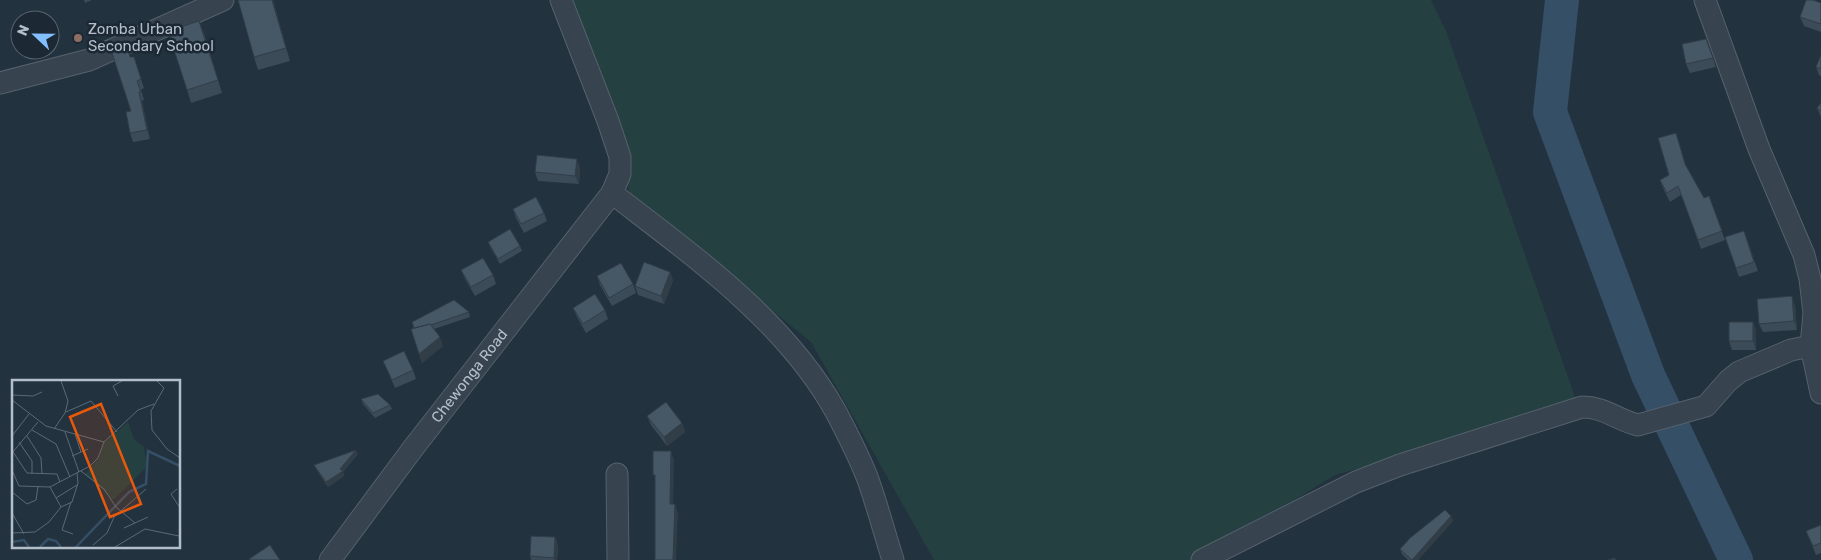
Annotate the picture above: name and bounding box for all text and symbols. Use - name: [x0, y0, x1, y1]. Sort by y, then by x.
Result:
- north arrow: [10, 10, 60, 60]
- place label: Zomba Urban Secondary School: [88, 20, 214, 55]
- text: N: [14, 22, 33, 38]
- marker: Zomba Urban Secondary School: [72, 32, 84, 44]
- street label: Chewonga Road: [427, 326, 511, 426]
- inset map: [12, 380, 180, 548]

